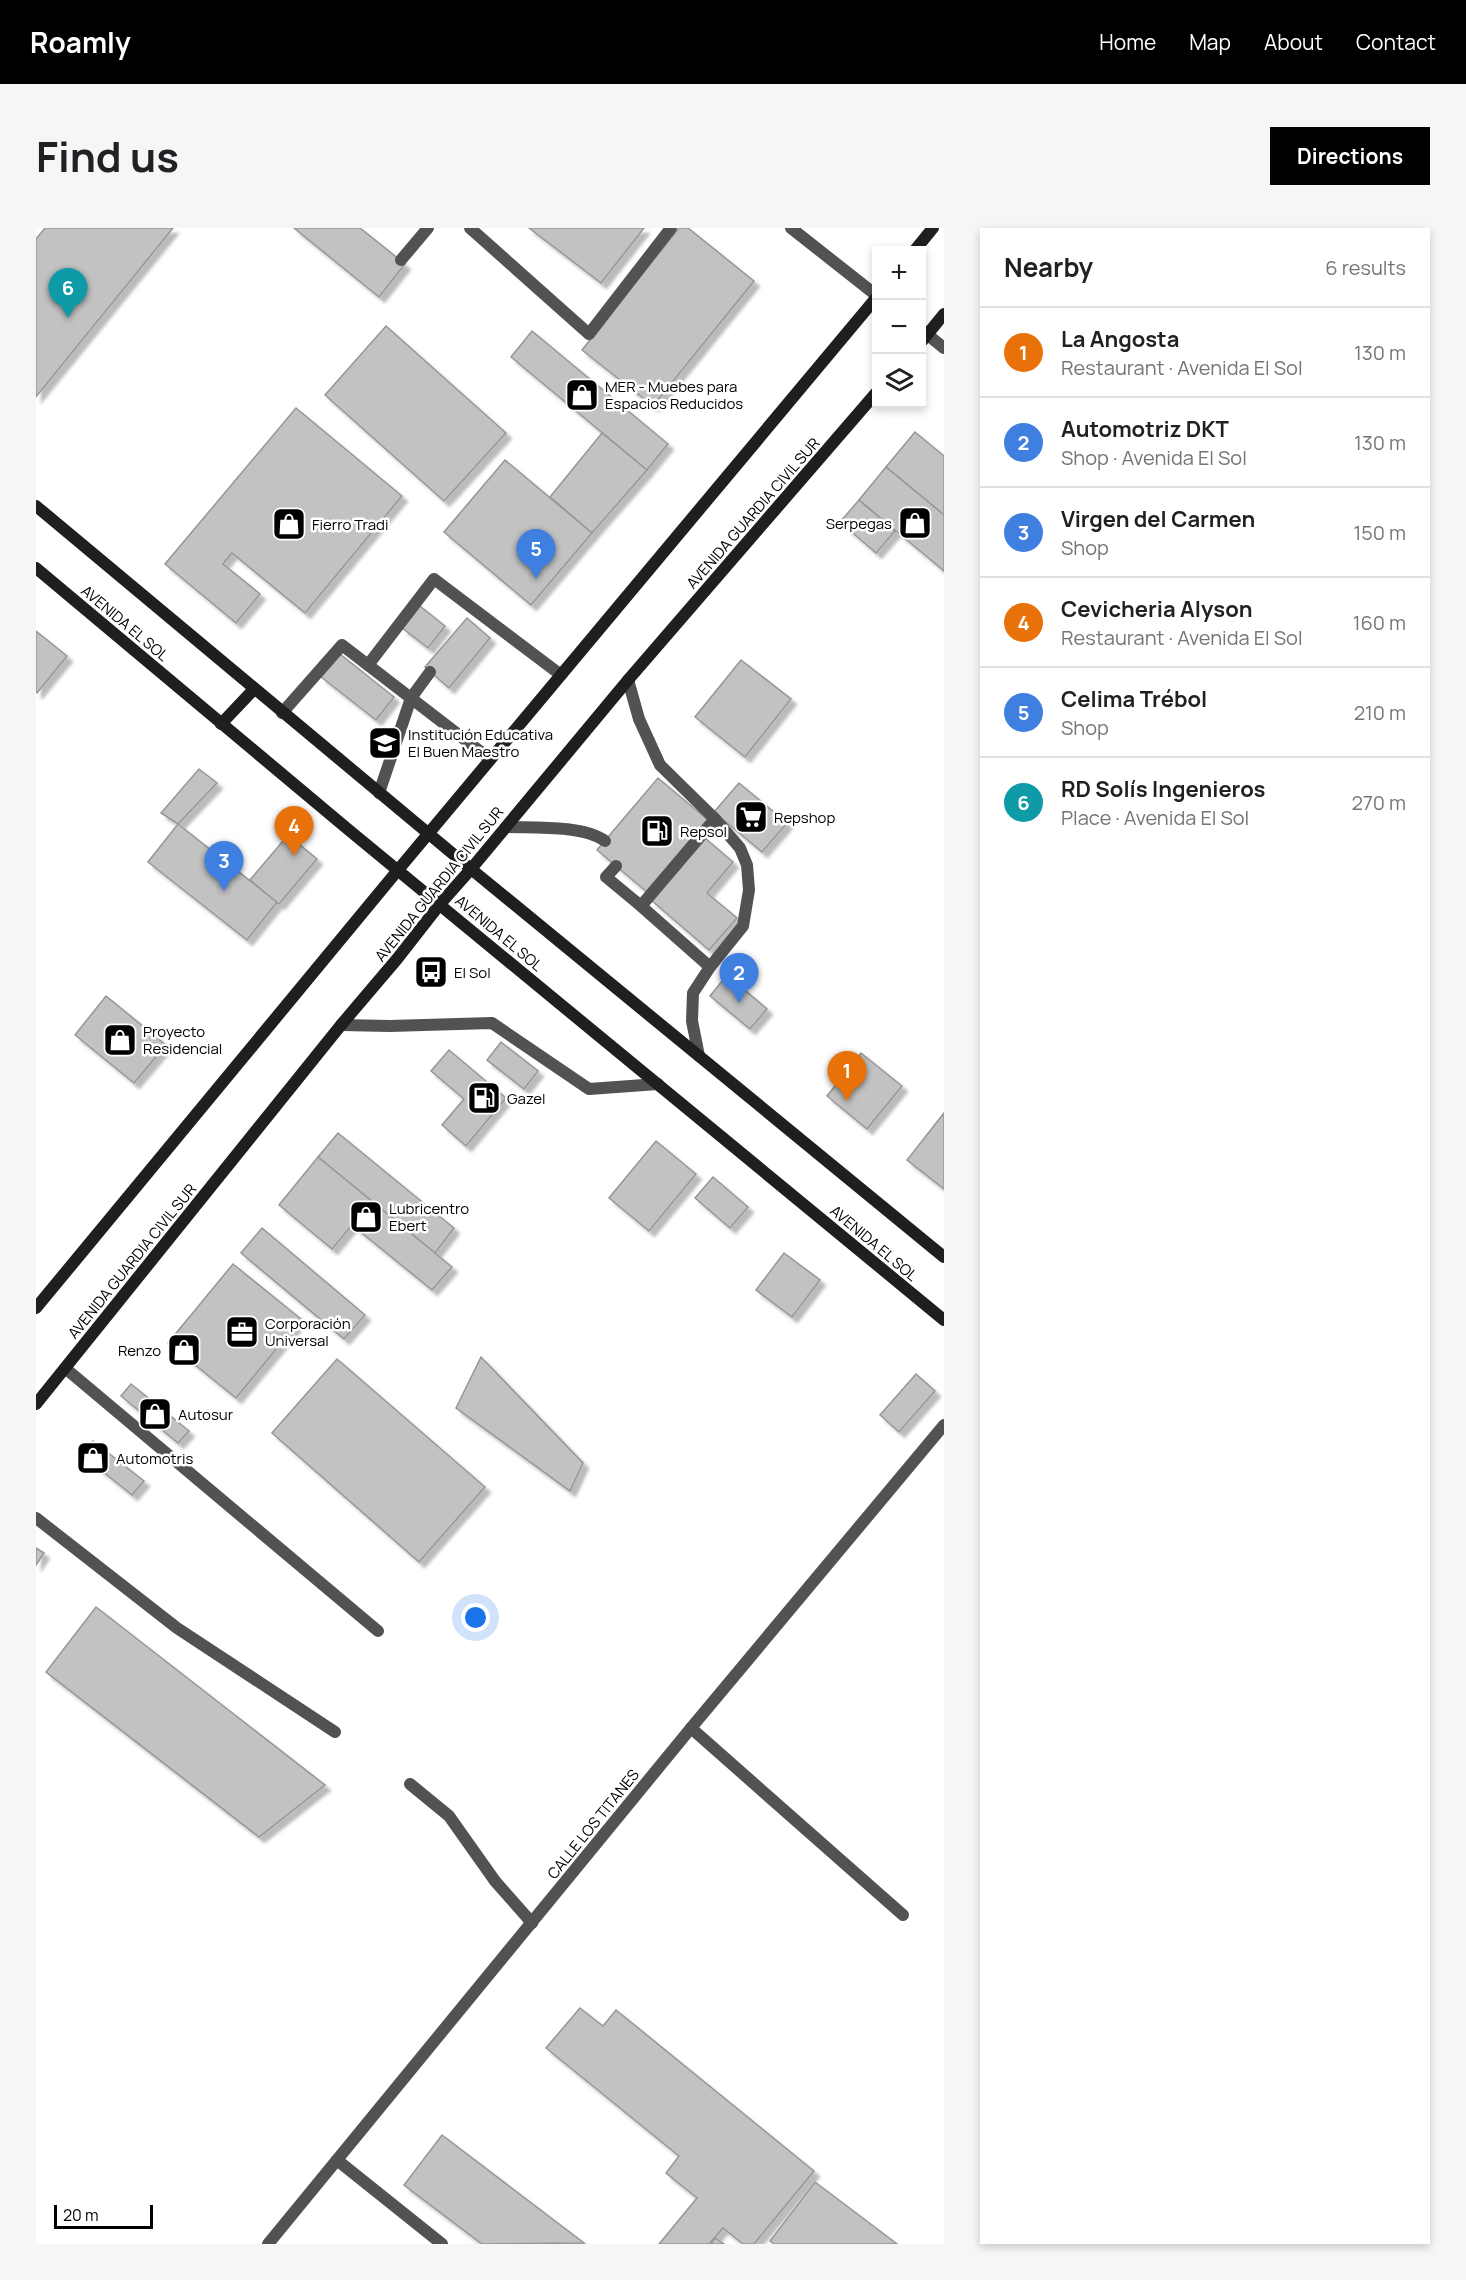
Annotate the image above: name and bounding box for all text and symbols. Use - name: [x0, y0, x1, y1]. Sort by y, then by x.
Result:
- text: Roamly: [30, 23, 131, 61]
- text: Home: [1099, 28, 1156, 56]
- text: Map: [1189, 28, 1231, 56]
- text: About: [1264, 28, 1323, 56]
- text: Contact: [1356, 28, 1436, 56]
- text: Find us: [36, 127, 179, 185]
- button: Directions: [1270, 127, 1430, 185]
- map controls: [872, 246, 926, 408]
- button: +: [872, 246, 926, 300]
- text: Nearby: [1004, 249, 1093, 285]
- text: 6 results: [1325, 254, 1406, 281]
- pin: 6: [48, 268, 87, 318]
- button: −: [872, 300, 926, 354]
- text: La Angosta: [1061, 324, 1179, 354]
- text: 1: [1019, 339, 1028, 366]
- text: 130 m: [1354, 339, 1406, 366]
- button: layers: [872, 354, 926, 408]
- text: Restaurant · Avenida El Sol: [1061, 354, 1303, 381]
- place label: MER - Muebes para Espacios Reducidos: [605, 376, 743, 414]
- shop icon: MER - Muebes para Espacios Reducidos: [564, 377, 600, 413]
- text: Automotriz DKT: [1061, 414, 1229, 444]
- text: 2: [1018, 429, 1029, 456]
- text: 130 m: [1354, 429, 1406, 456]
- street label: AVENIDA GUARDIA CIVIL SUR: [682, 433, 824, 593]
- text: Shop · Avenida El Sol: [1061, 444, 1247, 471]
- text: Virgen del Carmen: [1061, 504, 1255, 534]
- shop icon: Serpegas: [897, 505, 933, 541]
- shop icon: Fierro Tradi: [271, 506, 307, 542]
- place label: Serpegas: [826, 513, 892, 534]
- place label: Fierro Tradi: [312, 514, 388, 535]
- text: 3: [1018, 519, 1029, 546]
- text: 150 m: [1353, 519, 1406, 546]
- pin: 5: [516, 530, 556, 579]
- text: Shop: [1061, 534, 1109, 561]
- street label: AVENIDA EL SOL: [77, 580, 173, 666]
- text: Cevicheria Alyson: [1061, 594, 1253, 624]
- text: 4: [1017, 609, 1030, 636]
- text: 160 m: [1353, 609, 1406, 636]
- text: Restaurant · Avenida El Sol: [1061, 624, 1303, 651]
- text: Celima Trébol: [1061, 684, 1207, 714]
- text: 5: [1018, 699, 1029, 726]
- text: 210 m: [1354, 699, 1406, 726]
- text: Shop: [1061, 714, 1109, 741]
- place label: Institución Educativa El Buen Maestro: [408, 724, 553, 762]
- school or university icon: Institución Educativa El Buen Maestro: [367, 725, 403, 761]
- text: RD Solís Ingenieros: [1061, 774, 1265, 804]
- text: 6: [1017, 789, 1030, 816]
- text: 270 m: [1351, 789, 1406, 816]
- supermarket icon: Repshop: [733, 799, 769, 835]
- street label: AVENIDA GUARDIA CIVIL SUR: [370, 802, 508, 966]
- text: Place · Avenida El Sol: [1061, 804, 1249, 831]
- pin: 4: [274, 806, 314, 856]
- place label: Repshop: [774, 807, 835, 828]
- fuel station icon: Repsol: [639, 813, 675, 849]
- place label: Repsol: [680, 821, 727, 842]
- pin: 3: [204, 842, 243, 891]
- street label: AVENIDA EL SOL: [451, 890, 547, 976]
- bus stop icon: El Sol: [413, 954, 449, 990]
- pin: 2: [720, 954, 758, 1003]
- place label: El Sol: [454, 962, 491, 983]
- place label: Proyecto Residencial: [143, 1021, 222, 1059]
- shop icon: Proyecto Residencial: [102, 1022, 138, 1058]
- pin: 1: [828, 1052, 866, 1101]
- fuel station icon: Gazel: [466, 1080, 502, 1116]
- place label: Gazel: [507, 1088, 546, 1109]
- street label: AVENIDA GUARDIA CIVIL SUR: [63, 1179, 201, 1343]
- place label: Lubricentro Ebert: [389, 1198, 469, 1236]
- shop icon: Lubricentro Ebert: [348, 1199, 384, 1235]
- street label: AVENIDA EL SOL: [826, 1200, 922, 1286]
- place label: Corporación Universal: [265, 1313, 351, 1351]
- office icon: Corporación Universal: [224, 1314, 260, 1350]
- shop icon: Renzo: [166, 1332, 202, 1368]
- place label: Renzo: [118, 1340, 161, 1361]
- shop icon: Autosur: [137, 1396, 173, 1432]
- place label: Autosur: [178, 1404, 234, 1425]
- shop icon: Automotris: [75, 1440, 111, 1476]
- place label: Automotris: [116, 1448, 193, 1469]
- your location: [461, 1603, 490, 1632]
- street label: CALLE LOS TITANES: [542, 1765, 644, 1883]
- scale bar: [54, 2202, 153, 2230]
- text: 20 m: [63, 2204, 99, 2226]

